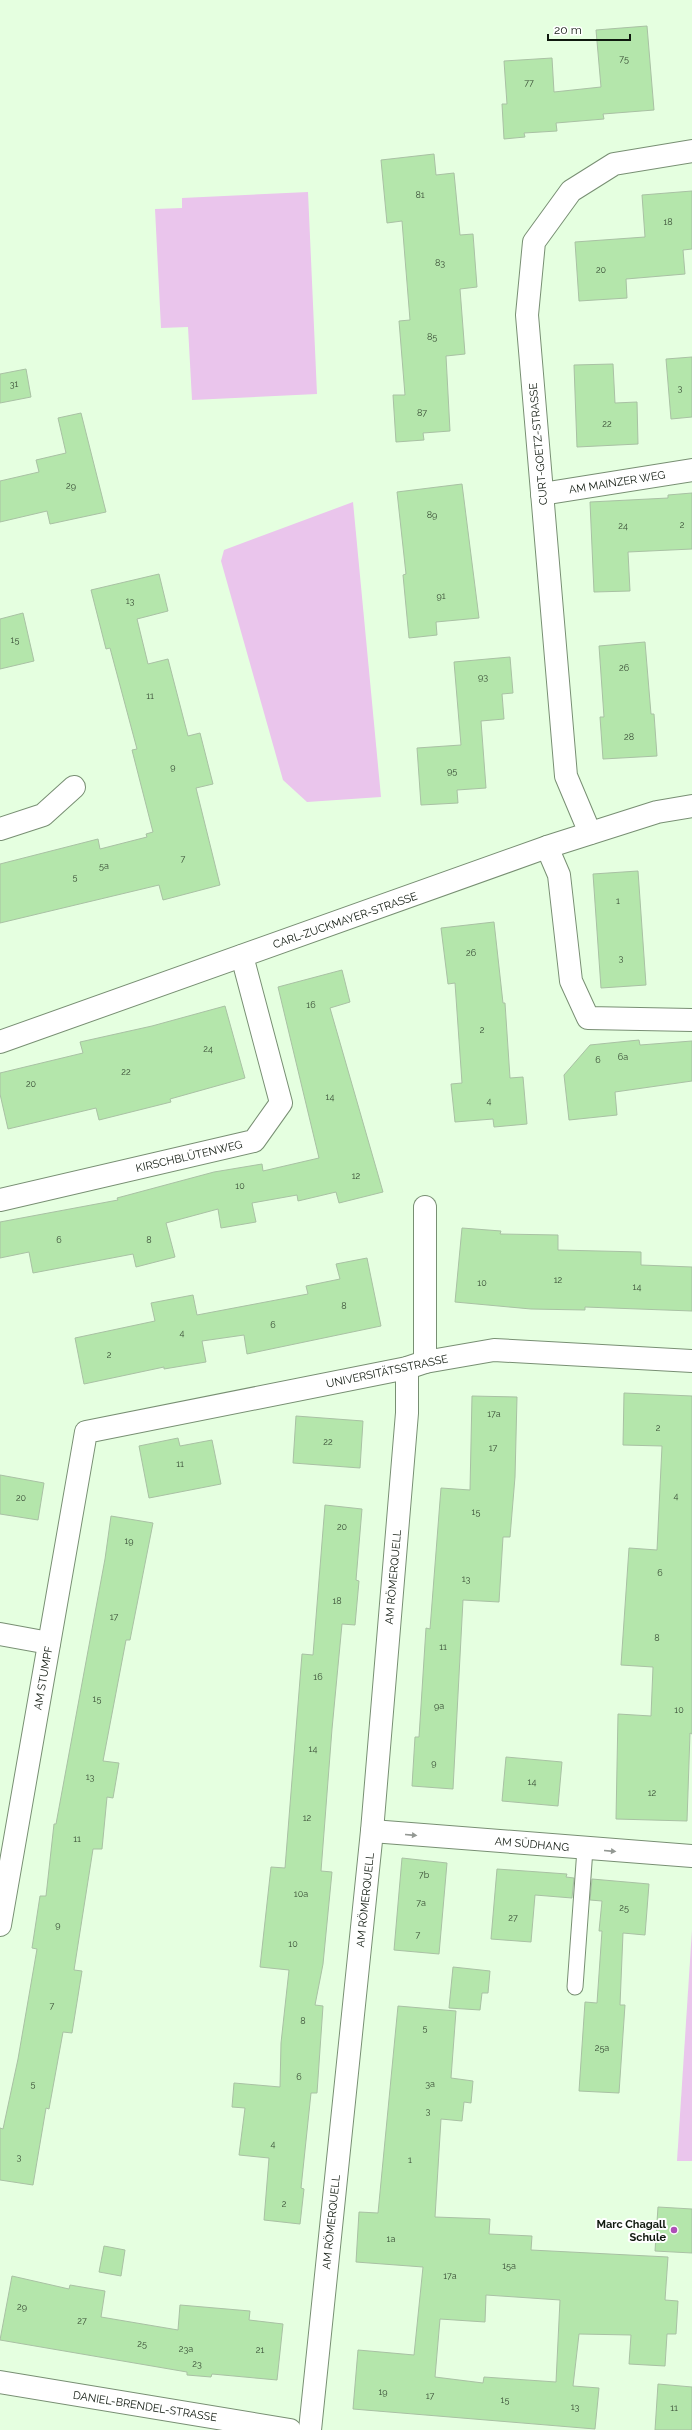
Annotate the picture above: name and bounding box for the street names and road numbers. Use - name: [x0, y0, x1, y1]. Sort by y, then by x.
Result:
- street label: CURT-GOETZ-STRASSE: [527, 382, 550, 506]
- street label: AM MAINZER WEG: [568, 468, 666, 497]
- street label: CARL-ZUCKMAYER-STRASSE: [271, 889, 419, 951]
- street label: KIRSCHBLÜTENWEG: [135, 1138, 244, 1175]
- street label: UNIVERSITÄTSSTRASSE: [325, 1352, 449, 1391]
- street label: AM RÖMERQUELL: [383, 1529, 404, 1625]
- street label: AM STUMPF: [31, 1645, 56, 1711]
- street label: AM SÜDHANG: [494, 1835, 570, 1854]
- street label: AM RÖMERQUELL: [354, 1852, 377, 1948]
- street label: AM RÖMERQUELL: [320, 2174, 343, 2270]
- street label: DANIEL-BRENDEL-STRASSE: [72, 2389, 218, 2424]

